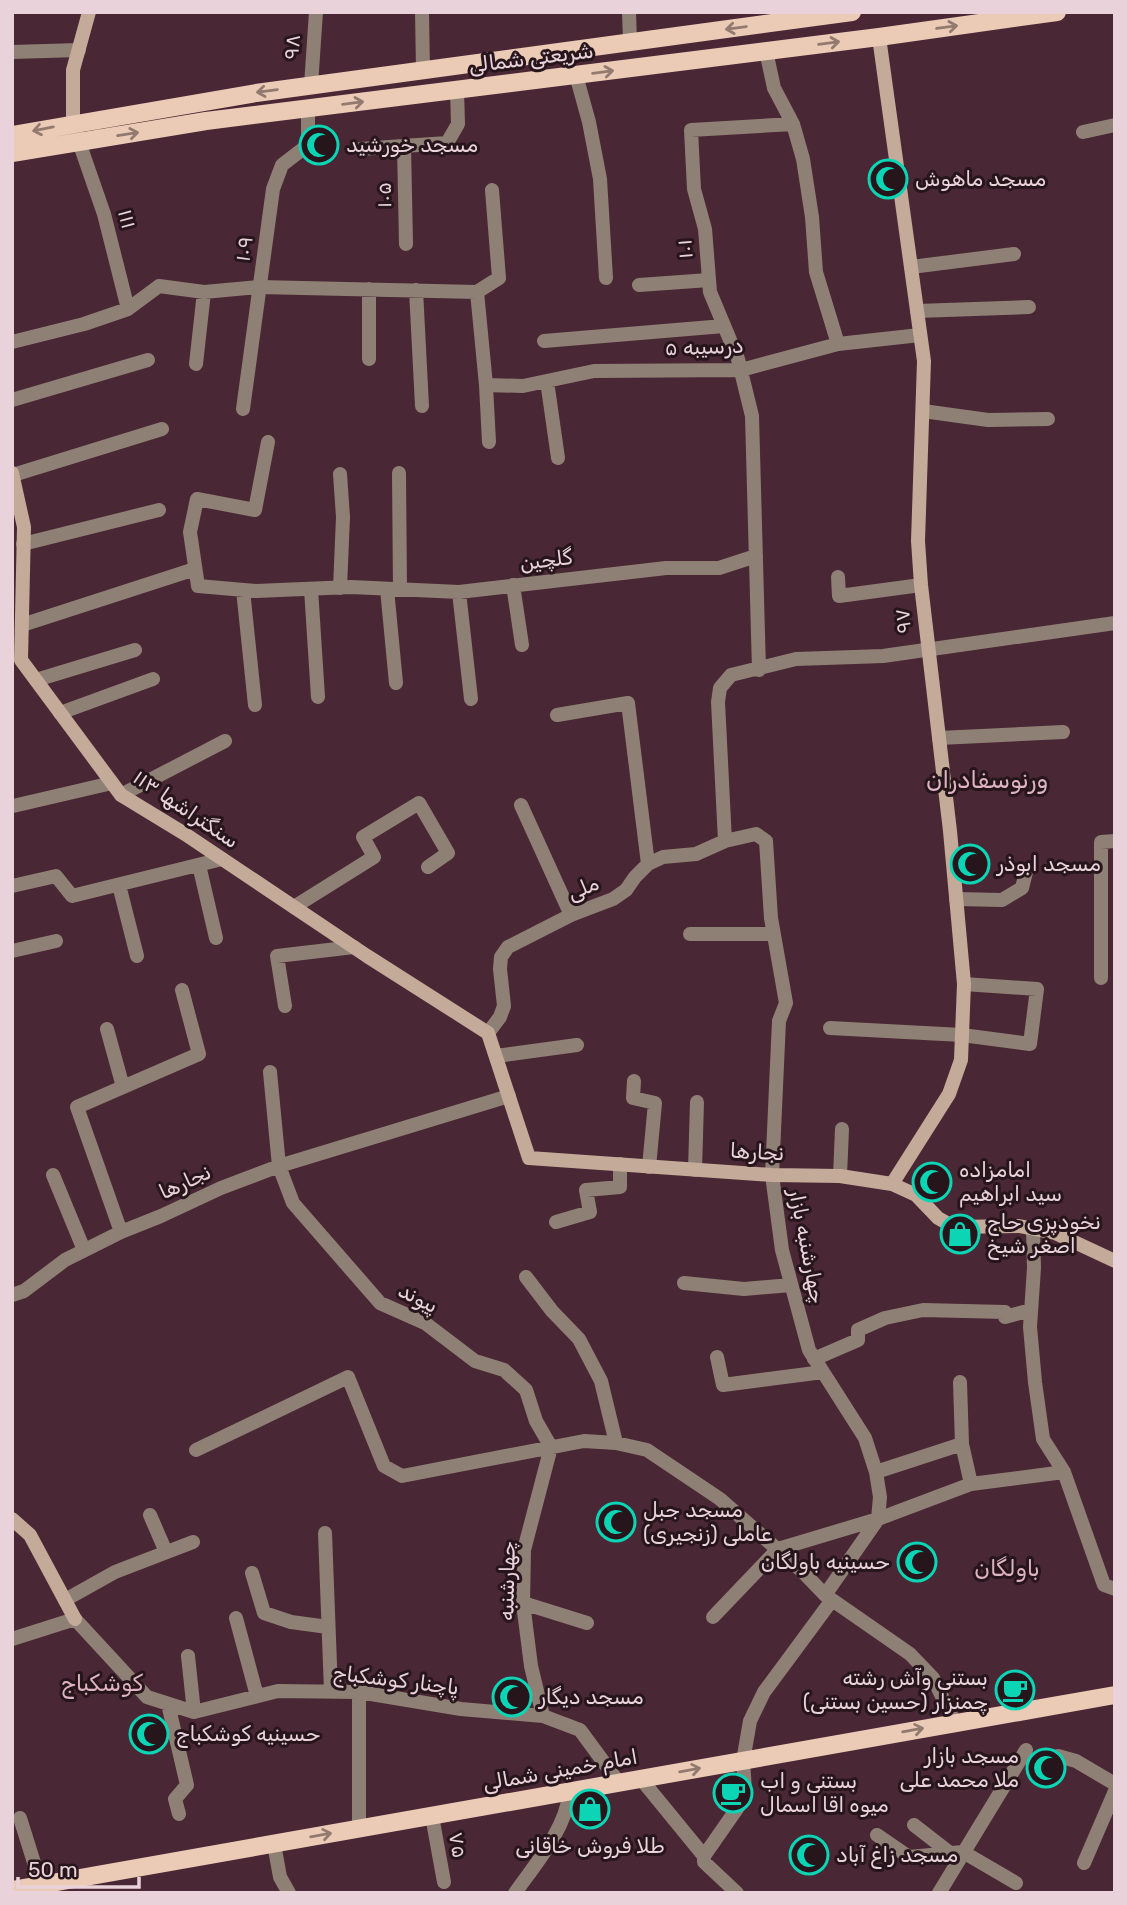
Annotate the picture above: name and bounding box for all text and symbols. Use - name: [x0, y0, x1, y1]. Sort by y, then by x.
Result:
- one-way arrow: [935, 20, 958, 33]
- one-way arrow: [725, 22, 748, 35]
- street label: ۹۸: [278, 33, 305, 61]
- street label: شریعتی شمالی: [467, 37, 595, 78]
- one-way arrow: [817, 37, 840, 50]
- one-way arrow: [592, 65, 614, 78]
- one-way arrow: [257, 85, 279, 98]
- one-way arrow: [341, 96, 364, 109]
- one-way arrow: [32, 123, 55, 136]
- mosque icon: مسجد خورشید: [298, 124, 340, 166]
- one-way arrow: [116, 127, 139, 140]
- place label: مسجد خورشید: [346, 132, 478, 157]
- mosque icon: مسجد ماهوش: [867, 158, 909, 200]
- place label: مسجد ماهوش: [915, 166, 1046, 191]
- street label: ۱۰۵: [371, 182, 396, 208]
- street label: ۱۱۱: [113, 206, 142, 231]
- street label: ۱۰۹: [229, 235, 258, 263]
- street label: ۱۰۱: [671, 238, 698, 260]
- street label: درسیبه ۵: [664, 333, 744, 360]
- street label: گلچین: [518, 544, 574, 576]
- street label: ۹۷: [889, 607, 916, 635]
- street label: سنگتراشها ۱۱۳: [129, 764, 244, 853]
- district label: ورنوسفادران: [926, 766, 1048, 794]
- mosque icon: مسجد ابوذر: [949, 843, 991, 885]
- place label: مسجد ابوذر: [995, 851, 1101, 876]
- street label: ملی: [563, 870, 602, 905]
- street label: نجارها: [729, 1138, 785, 1165]
- place label: امامزاده سید ابراهیم: [959, 1157, 1062, 1208]
- street label: نجارها: [155, 1159, 215, 1204]
- mosque icon: امامزاده سید ابراهیم: [911, 1161, 953, 1203]
- street label: چهارشنبه بازار: [783, 1184, 831, 1306]
- place label: نخودپزی حاج اصغر شیخ: [987, 1209, 1101, 1260]
- shop icon: نخودپزی حاج اصغر شیخ: [939, 1213, 981, 1255]
- street label: پیوند: [393, 1277, 442, 1320]
- place label: مسجد جبل عاملی (زنجیری): [643, 1497, 772, 1546]
- mosque icon: مسجد جبل عاملی (زنجیری): [595, 1501, 637, 1543]
- street label: چهارشنبه: [493, 1541, 521, 1621]
- mosque icon: حسینیه باولگان: [896, 1541, 938, 1583]
- place label: حسینیه باولگان: [761, 1549, 890, 1575]
- district label: باولگان: [974, 1554, 1040, 1582]
- street label: پاچنار کوشکباج: [332, 1659, 460, 1702]
- place label: بستنی وآش رشته چمنزار (حسین بستنی): [803, 1665, 988, 1715]
- district label: کوشکباج: [61, 1669, 144, 1699]
- cafe icon: بستنی وآش رشته چمنزار (حسین بستنی): [994, 1669, 1036, 1711]
- mosque icon: مسجد دیگار: [491, 1676, 533, 1718]
- place label: مسجد دیگار: [537, 1684, 644, 1709]
- mosque icon: حسینیه کوشکباج: [128, 1713, 170, 1755]
- place label: حسینیه کوشکباج: [176, 1721, 320, 1748]
- one-way arrow: [902, 1723, 924, 1737]
- place label: مسجد بازار ملا محمد علی: [900, 1743, 1019, 1792]
- street label: امام خمینی شمالی: [480, 1744, 640, 1796]
- mosque icon: مسجد بازار ملا محمد علی: [1025, 1747, 1067, 1789]
- one-way arrow: [678, 1763, 700, 1776]
- place label: بستنی و اب میوه اقا اسمال: [760, 1768, 889, 1817]
- cafe icon: بستنی و اب میوه اقا اسمال: [712, 1772, 754, 1814]
- shop icon: طلا فروش خاقانی: [569, 1788, 611, 1830]
- one-way arrow: [309, 1828, 332, 1842]
- street label: ۷۵: [444, 1830, 473, 1860]
- place label: طلا فروش خاقانی: [515, 1833, 665, 1859]
- mosque icon: مسجد زاغ آباد: [788, 1834, 830, 1876]
- place label: مسجد زاغ آباد: [836, 1842, 958, 1869]
- scale bar: [18, 1846, 138, 1890]
- text: 50 m: [28, 1857, 78, 1882]

